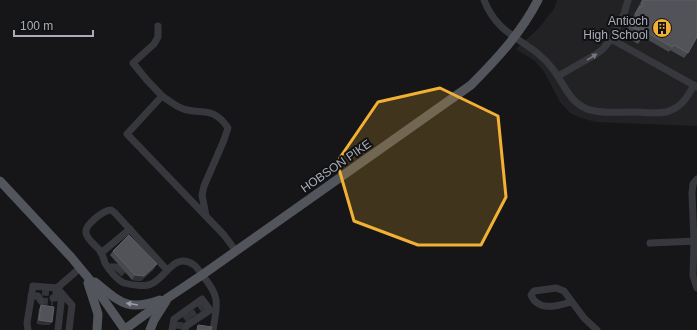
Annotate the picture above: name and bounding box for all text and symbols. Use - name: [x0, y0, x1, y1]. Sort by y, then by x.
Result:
- scale bar: [14, 12, 93, 38]
- place label: Antioch High School: [583, 14, 648, 42]
- building icon: Antioch High School: [651, 17, 673, 39]
- text: 100 m: [20, 19, 53, 33]
- one-way arrow: [587, 53, 597, 61]
- street label: HOBSON PIKE: [298, 137, 374, 195]
- one-way arrow: [125, 301, 138, 307]

